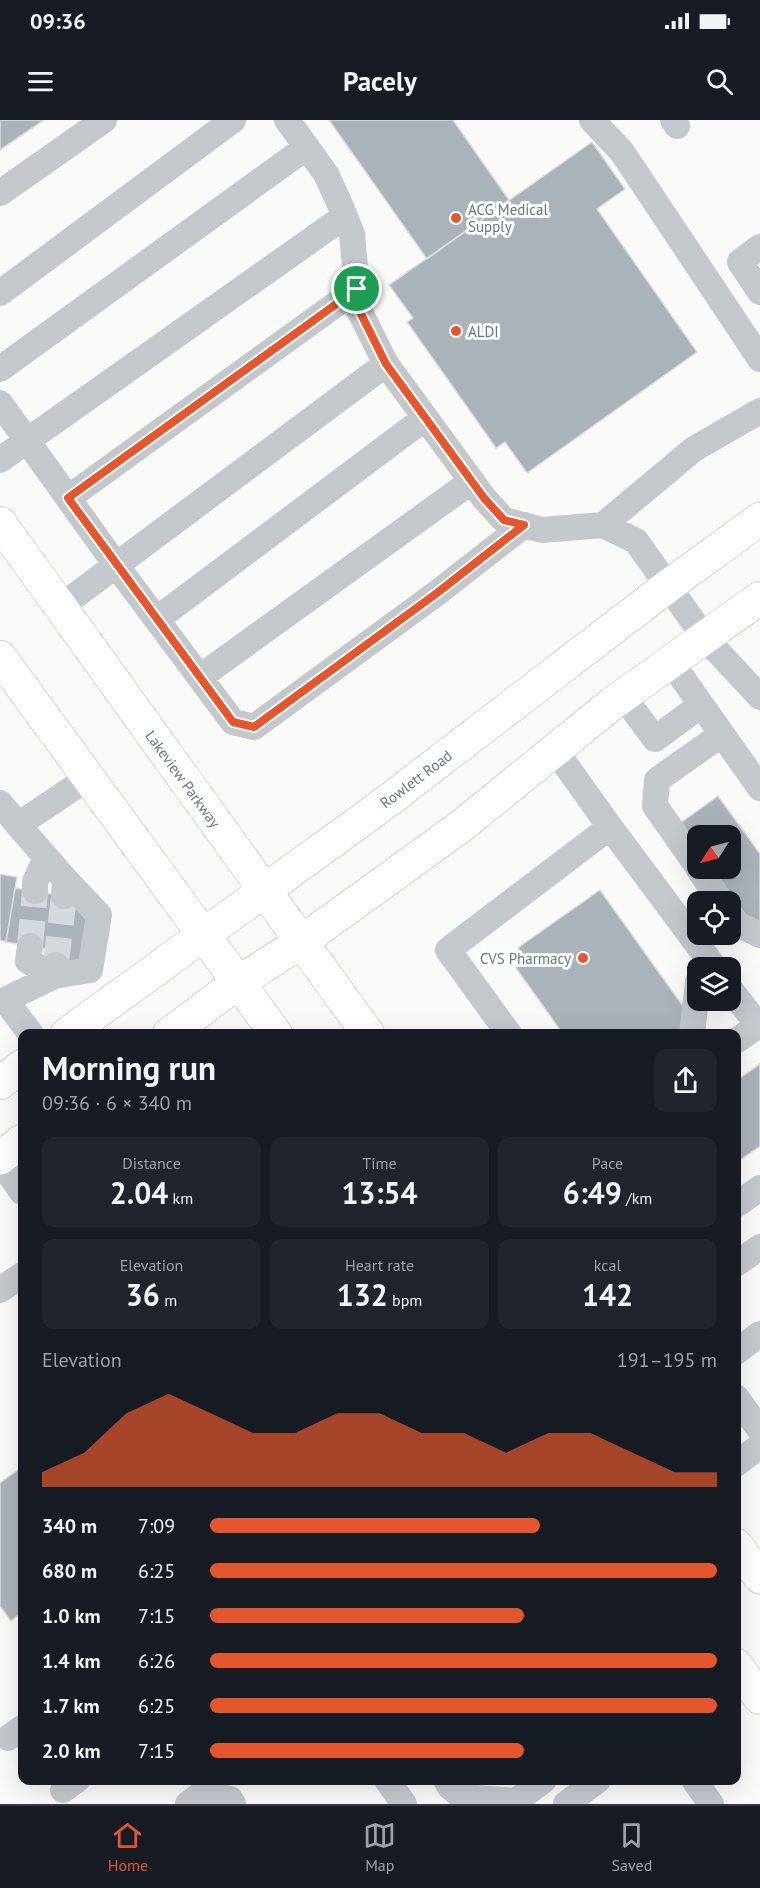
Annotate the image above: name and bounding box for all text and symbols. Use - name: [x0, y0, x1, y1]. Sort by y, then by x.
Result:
- text: 09:36: [30, 7, 86, 35]
- text: Pacely: [343, 64, 417, 98]
- icon: menu: [24, 65, 57, 98]
- icon: search: [703, 65, 736, 98]
- place label: ACG Medical Supply: [468, 200, 549, 236]
- marker: ACG Medical Supply: [449, 211, 463, 225]
- pin: [331, 263, 382, 314]
- icon: arrive: [340, 272, 373, 305]
- place label: ALDI: [468, 322, 499, 341]
- marker: ALDI: [449, 324, 463, 338]
- street label: Lakeview Parkway: [141, 727, 225, 831]
- street label: Rowlett Road: [376, 746, 456, 812]
- north arrow: [687, 825, 741, 879]
- map controls: [687, 825, 741, 1011]
- button: locate: [687, 891, 741, 945]
- place label: CVS Pharmacy: [480, 949, 571, 968]
- marker: CVS Pharmacy: [576, 951, 590, 965]
- button: layers: [687, 957, 741, 1011]
- text: Morning run: [42, 1046, 216, 1089]
- button: share: [654, 1049, 717, 1112]
- text: 09:36 · 6 × 340 m: [42, 1090, 192, 1116]
- text: Distance: [122, 1153, 181, 1173]
- text: Time: [362, 1153, 397, 1173]
- text: Pace: [592, 1153, 623, 1173]
- text: 2.04: [110, 1173, 168, 1212]
- text: 13:54: [341, 1173, 418, 1212]
- text: 6:49: [563, 1173, 622, 1212]
- text: km: [168, 1188, 193, 1208]
- text: /km: [622, 1188, 652, 1208]
- text: Elevation: [120, 1255, 183, 1275]
- text: Heart rate: [345, 1255, 414, 1275]
- text: kcal: [594, 1255, 621, 1275]
- text: 36: [126, 1275, 160, 1314]
- text: 132: [337, 1275, 388, 1314]
- text: 142: [582, 1275, 633, 1314]
- text: m: [160, 1290, 177, 1310]
- text: bpm: [388, 1290, 422, 1310]
- text: Elevation: [42, 1347, 122, 1373]
- text: 191–195 m: [617, 1347, 717, 1373]
- text: 340 m: [42, 1513, 97, 1539]
- text: 7:09: [138, 1513, 175, 1539]
- text: 680 m: [42, 1558, 97, 1584]
- text: 6:25: [138, 1558, 175, 1584]
- text: 1.0 km: [42, 1603, 101, 1629]
- text: 7:15: [138, 1603, 175, 1629]
- text: 1.4 km: [42, 1648, 101, 1674]
- text: 6:26: [138, 1648, 175, 1674]
- text: 1.7 km: [42, 1693, 100, 1719]
- text: 6:25: [138, 1693, 175, 1719]
- text: 2.0 km: [42, 1738, 101, 1764]
- text: 7:15: [138, 1738, 175, 1764]
- tab: Home: [108, 1819, 148, 1875]
- tab: Map: [363, 1819, 396, 1875]
- tab: Saved: [612, 1819, 652, 1875]

